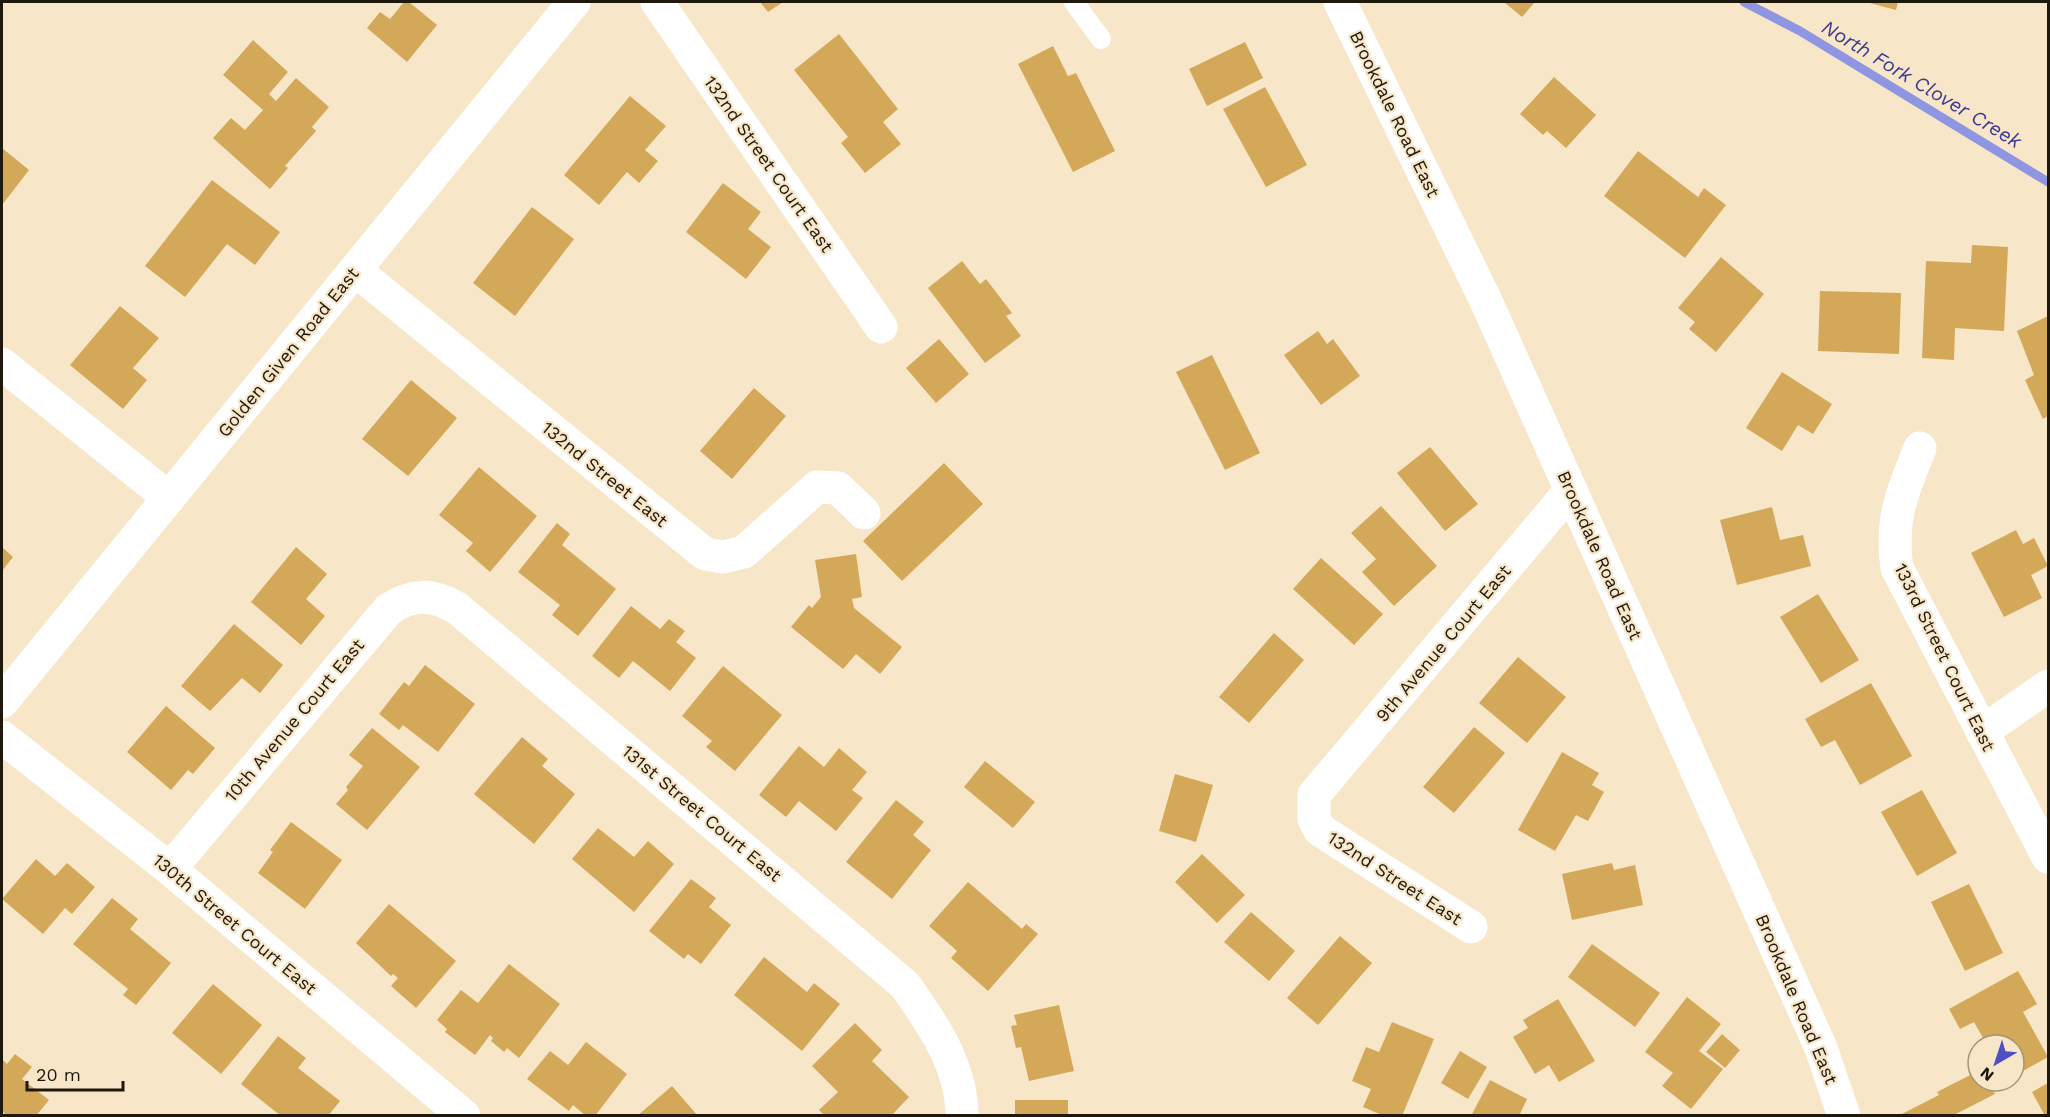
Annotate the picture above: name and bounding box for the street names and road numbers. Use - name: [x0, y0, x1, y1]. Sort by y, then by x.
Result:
- street label: Brookdale Road East: [1346, 27, 1445, 201]
- street label: 132nd Street Court East: [700, 72, 838, 257]
- street label: Golden Given Road East: [213, 263, 363, 441]
- street label: 132nd Street East: [538, 417, 672, 531]
- street label: Brookdale Road East: [1553, 467, 1647, 643]
- street label: 9th Avenue Court East: [1371, 560, 1515, 726]
- street label: 133rd Street Court East: [1890, 560, 2000, 755]
- street label: 10th Avenue Court East: [220, 634, 368, 805]
- street label: 131st Street Court East: [618, 740, 786, 886]
- street label: 132nd Street East: [1324, 827, 1466, 929]
- street label: 130th Street Court East: [149, 849, 321, 999]
- street label: Brookdale Road East: [1752, 911, 1843, 1088]

